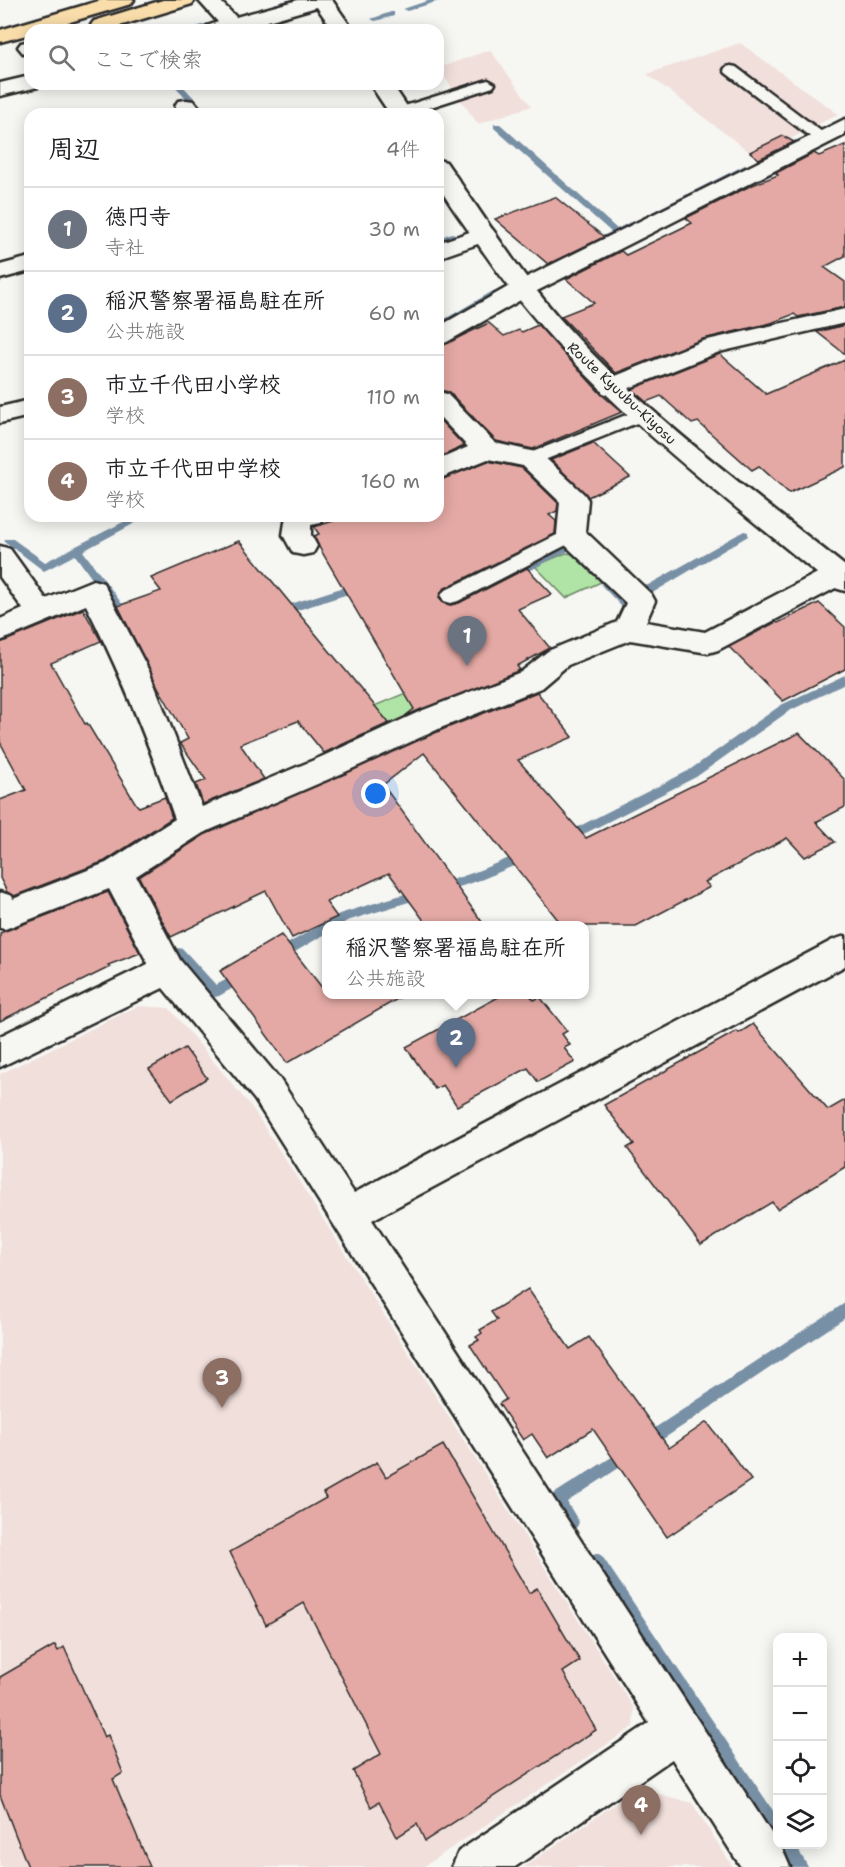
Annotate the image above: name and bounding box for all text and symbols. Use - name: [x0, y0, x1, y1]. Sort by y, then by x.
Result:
- search box: [24, 24, 444, 90]
- icon: search: [45, 41, 78, 74]
- text: ここで検索: [93, 45, 203, 74]
- text: 周辺: [48, 131, 100, 166]
- text: 4件: [386, 136, 420, 162]
- text: 徳円寺: [105, 202, 171, 231]
- text: 1: [63, 216, 72, 242]
- text: 30 m: [368, 216, 420, 242]
- text: 寺社: [105, 234, 145, 260]
- text: 稲沢警察署福島駐在所: [105, 286, 325, 315]
- text: 2: [61, 300, 75, 326]
- text: 60 m: [368, 300, 420, 326]
- text: 公共施設: [105, 318, 185, 344]
- street label: Route Kyuubu-Kiyosu: [564, 338, 680, 448]
- text: 市立千代田小学校: [105, 370, 281, 399]
- text: 3: [61, 384, 75, 410]
- text: 110 m: [366, 384, 420, 410]
- text: 学校: [105, 402, 145, 428]
- text: 市立千代田中学校: [105, 454, 281, 483]
- text: 4: [61, 468, 75, 494]
- text: 160 m: [361, 468, 420, 494]
- text: 学校: [105, 486, 145, 512]
- pin: 1: [448, 616, 486, 666]
- your location: [361, 779, 390, 808]
- popup: [322, 921, 589, 999]
- text: 稲沢警察署福島駐在所: [345, 933, 566, 962]
- text: 公共施設: [345, 965, 425, 991]
- pin: 2: [436, 1018, 476, 1068]
- pin: 3: [202, 1358, 242, 1408]
- map controls: [773, 1633, 827, 1849]
- button: +: [773, 1633, 827, 1687]
- button: −: [773, 1687, 827, 1741]
- button: locate: [773, 1741, 827, 1795]
- pin: 4: [622, 1786, 660, 1835]
- button: layers: [773, 1795, 827, 1849]

